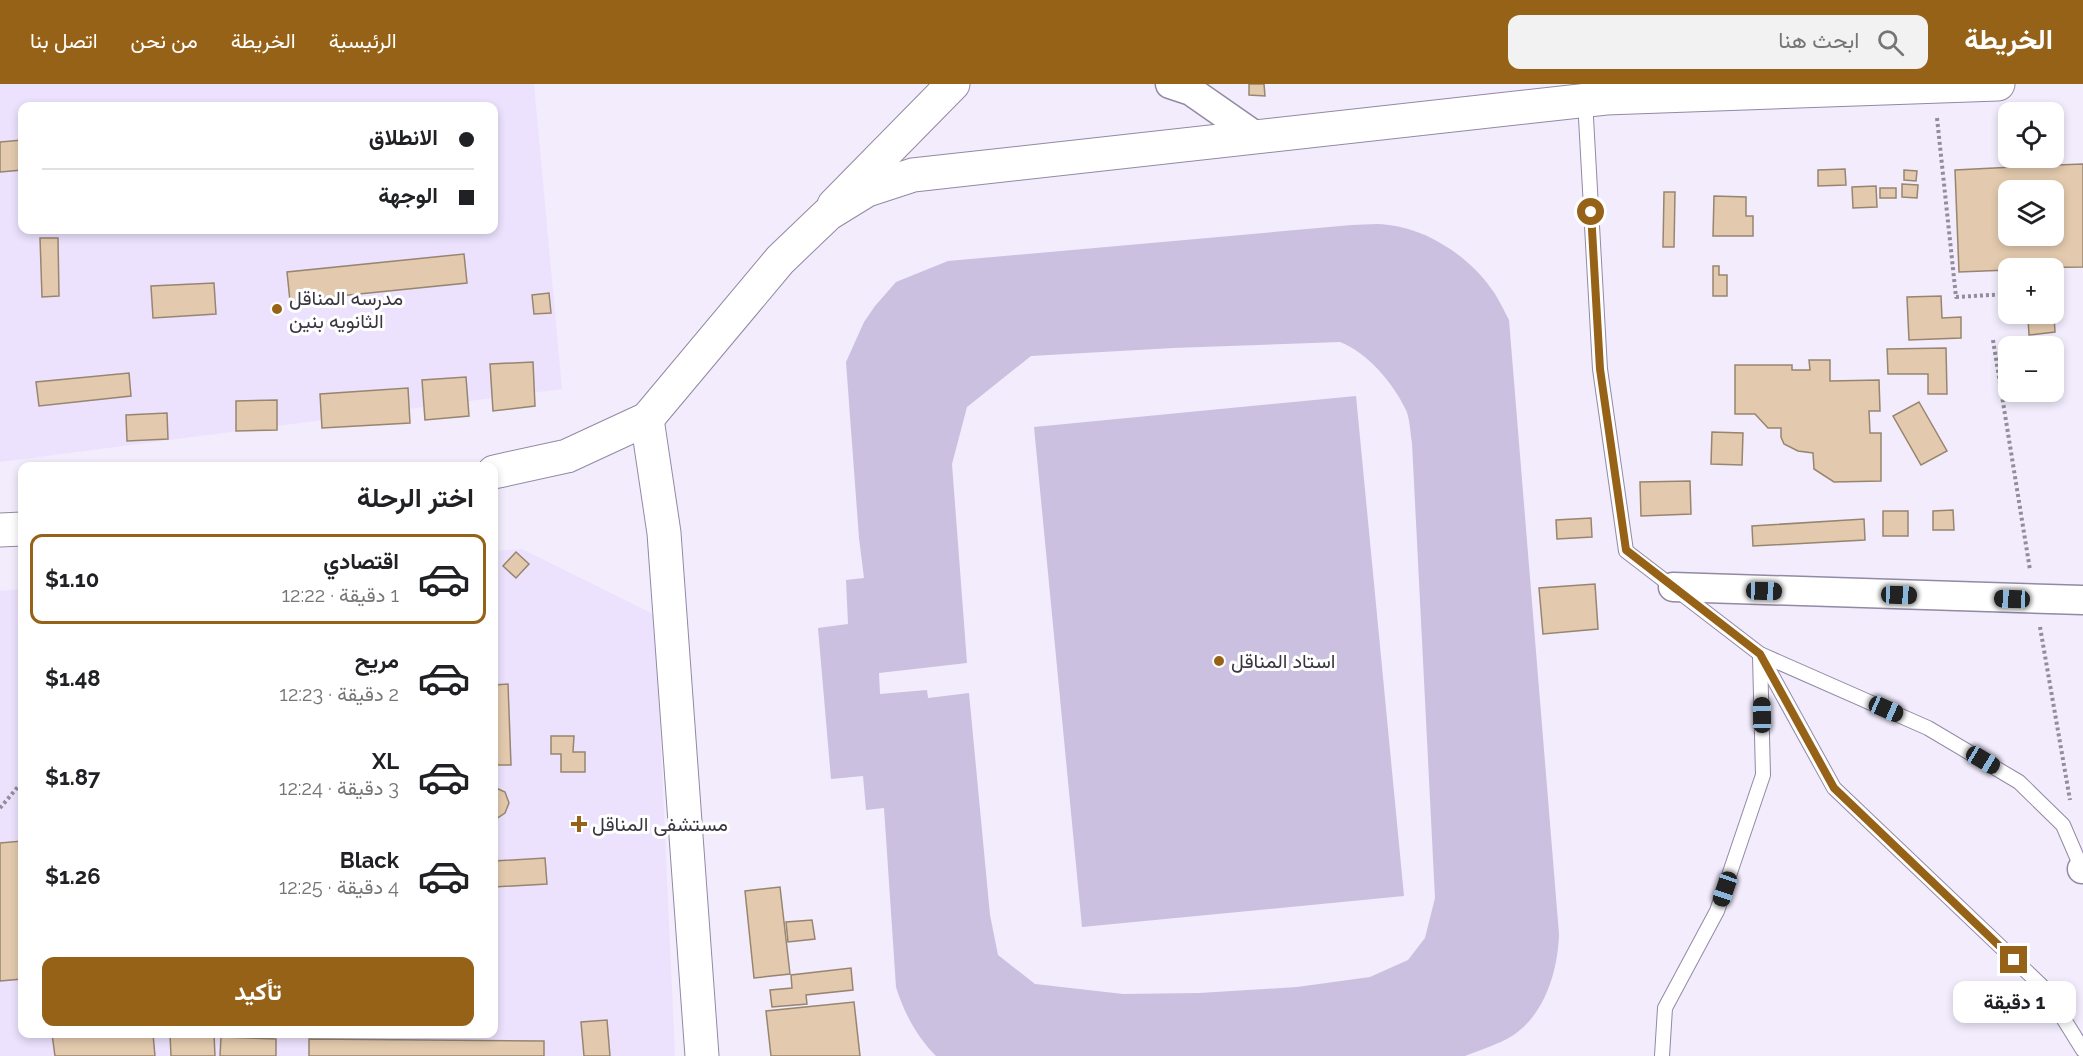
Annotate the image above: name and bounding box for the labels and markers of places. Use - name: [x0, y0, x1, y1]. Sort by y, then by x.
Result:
- place label: مدرسه المناقل الثانويه بنين: [289, 286, 403, 334]
- marker: مدرسه المناقل الثانويه بنين: [270, 302, 284, 316]
- place label: استاد المناقل: [1231, 649, 1335, 673]
- marker: استاد المناقل: [1212, 654, 1226, 668]
- place label: مستشفى المناقل: [592, 812, 728, 836]
- marker: مستشفى المناقل: [570, 815, 588, 833]

